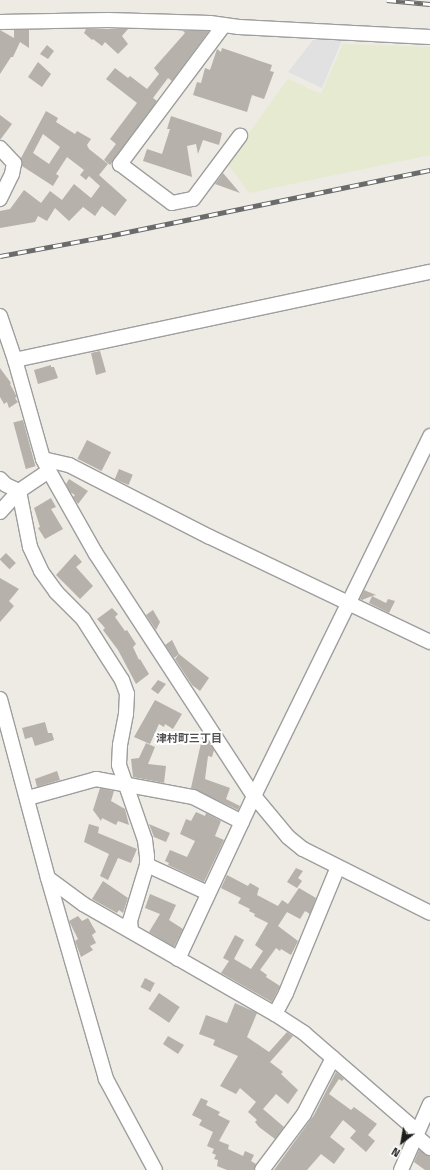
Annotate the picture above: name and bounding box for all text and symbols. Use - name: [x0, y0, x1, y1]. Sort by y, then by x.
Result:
- district label: 津村町三丁目: [156, 731, 222, 745]
- north arrow: [382, 1122, 422, 1162]
- text: N: [388, 1143, 403, 1161]

